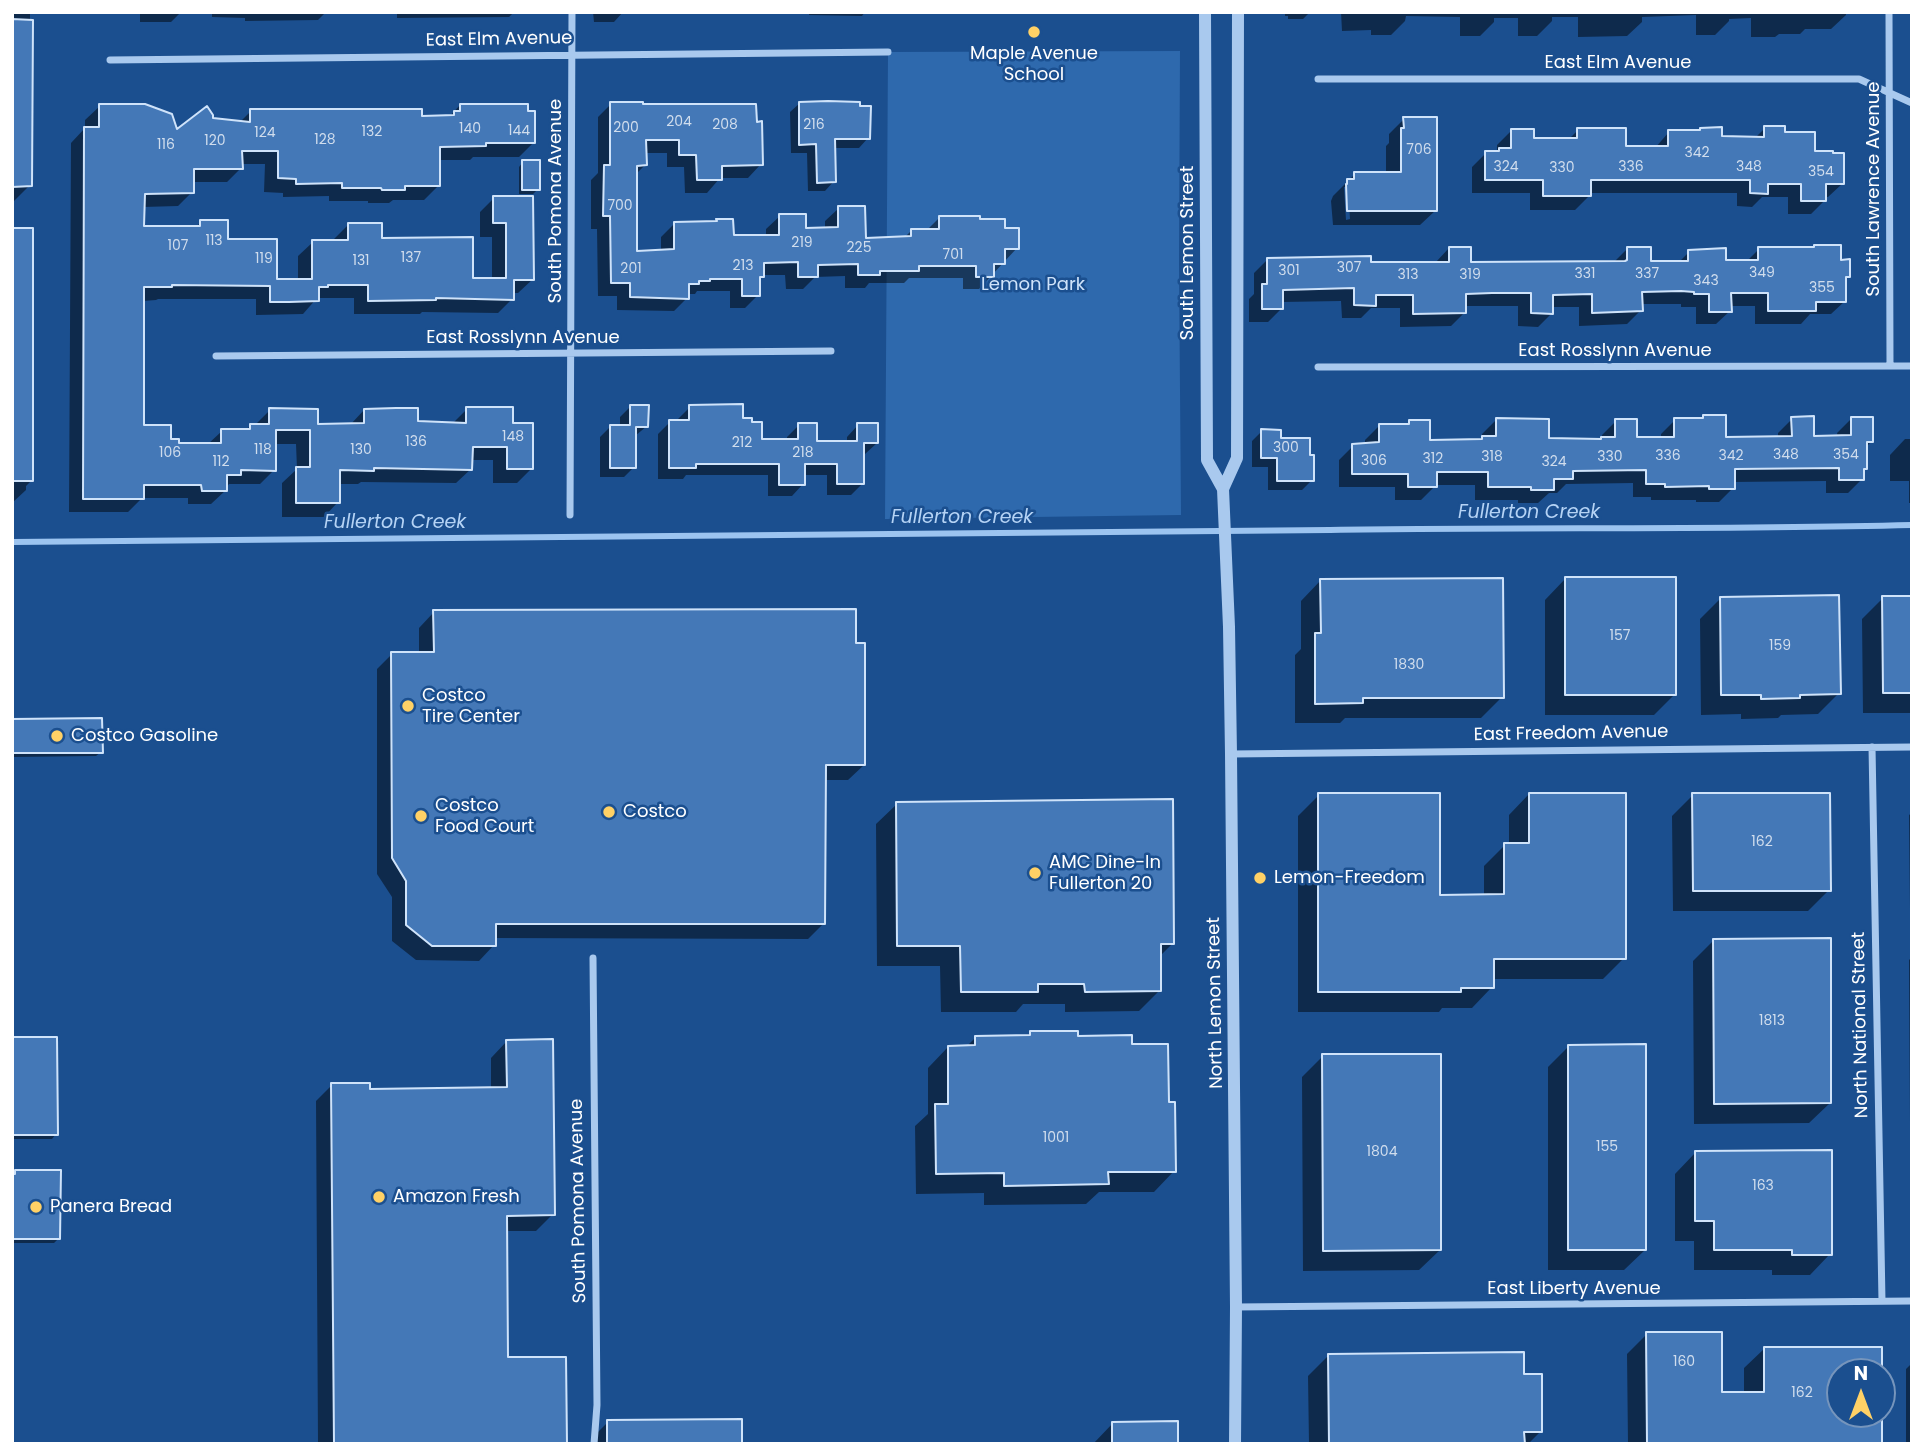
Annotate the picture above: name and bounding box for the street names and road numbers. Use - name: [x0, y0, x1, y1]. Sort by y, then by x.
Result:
- street label: East Elm Avenue: [425, 28, 573, 52]
- street label: East Elm Avenue: [1545, 52, 1691, 74]
- street label: South Lawrence Avenue: [1863, 81, 1885, 297]
- street label: South Pomona Avenue: [545, 99, 567, 303]
- street label: South Lemon Street: [1177, 166, 1199, 340]
- street label: East Rosslynn Avenue: [426, 327, 620, 349]
- street label: East Rosslynn Avenue: [1518, 340, 1712, 362]
- street label: East Freedom Avenue: [1473, 722, 1669, 746]
- street label: North Lemon Street: [1204, 917, 1228, 1089]
- street label: North National Street: [1849, 931, 1873, 1119]
- street label: South Pomona Avenue: [566, 1099, 592, 1303]
- street label: East Liberty Avenue: [1487, 1278, 1661, 1300]

